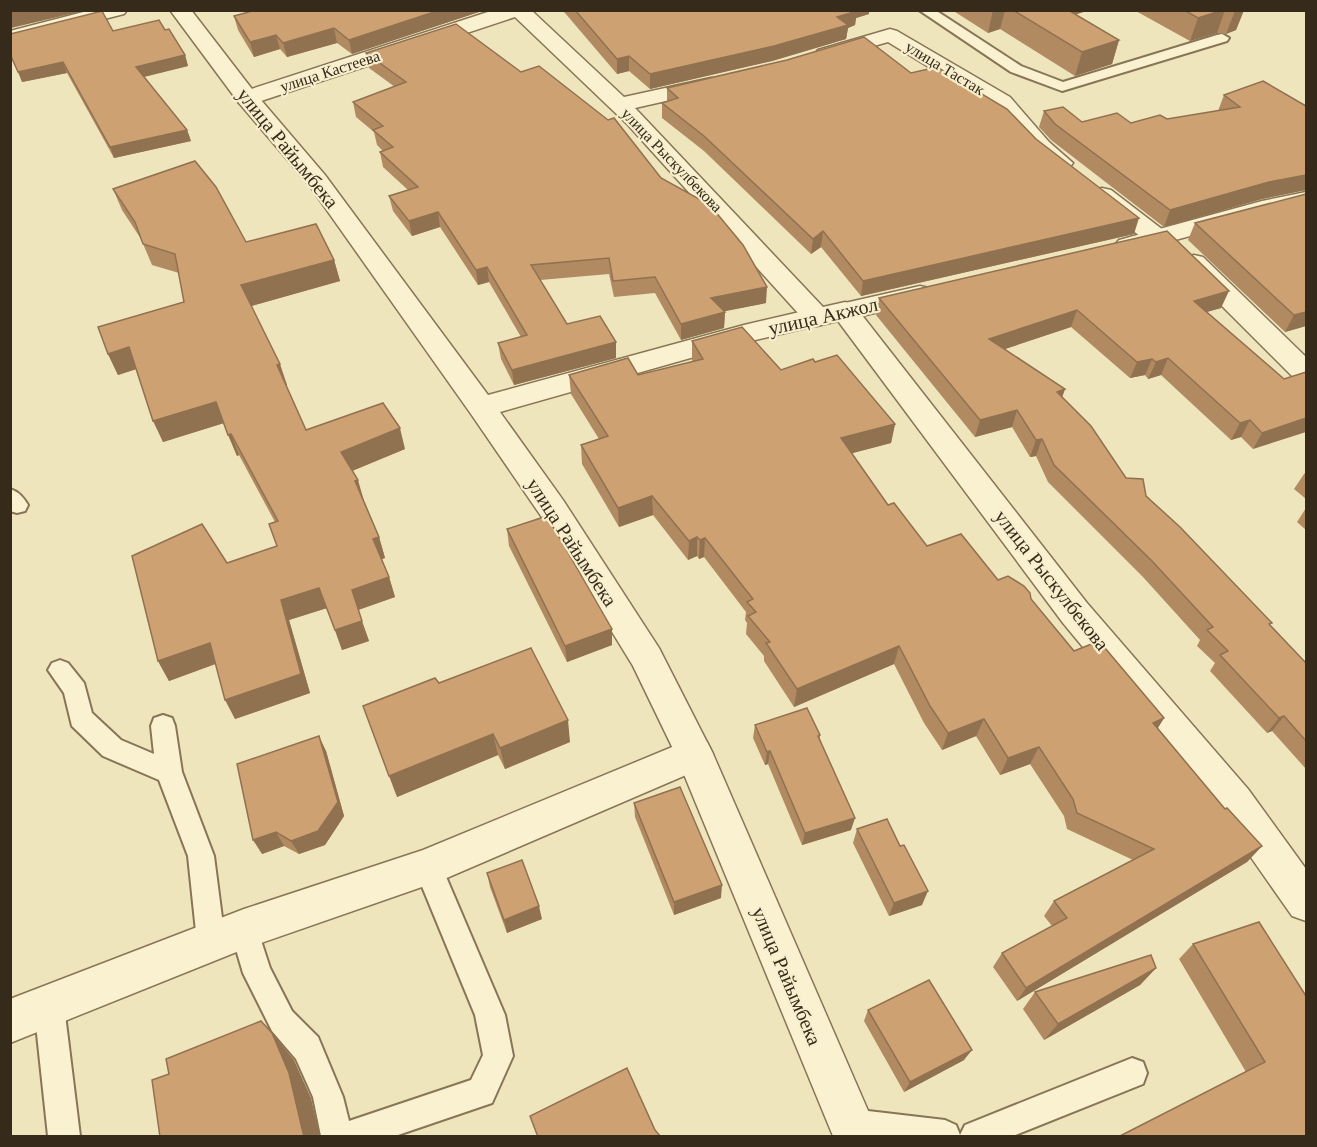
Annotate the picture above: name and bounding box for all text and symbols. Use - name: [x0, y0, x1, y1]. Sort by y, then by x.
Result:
- street label: улица Тастак: [902, 38, 988, 99]
- street label: улица Кастеева: [278, 47, 382, 96]
- street label: улица Райымбека: [232, 83, 343, 213]
- street label: улица Рыскулбекова: [617, 105, 726, 216]
- street label: улица Акжол: [766, 293, 880, 340]
- street label: улица Райымбека: [522, 474, 622, 611]
- street label: улица Рыскулбекова: [990, 505, 1114, 655]
- street label: улица Райымбека: [747, 903, 826, 1049]

